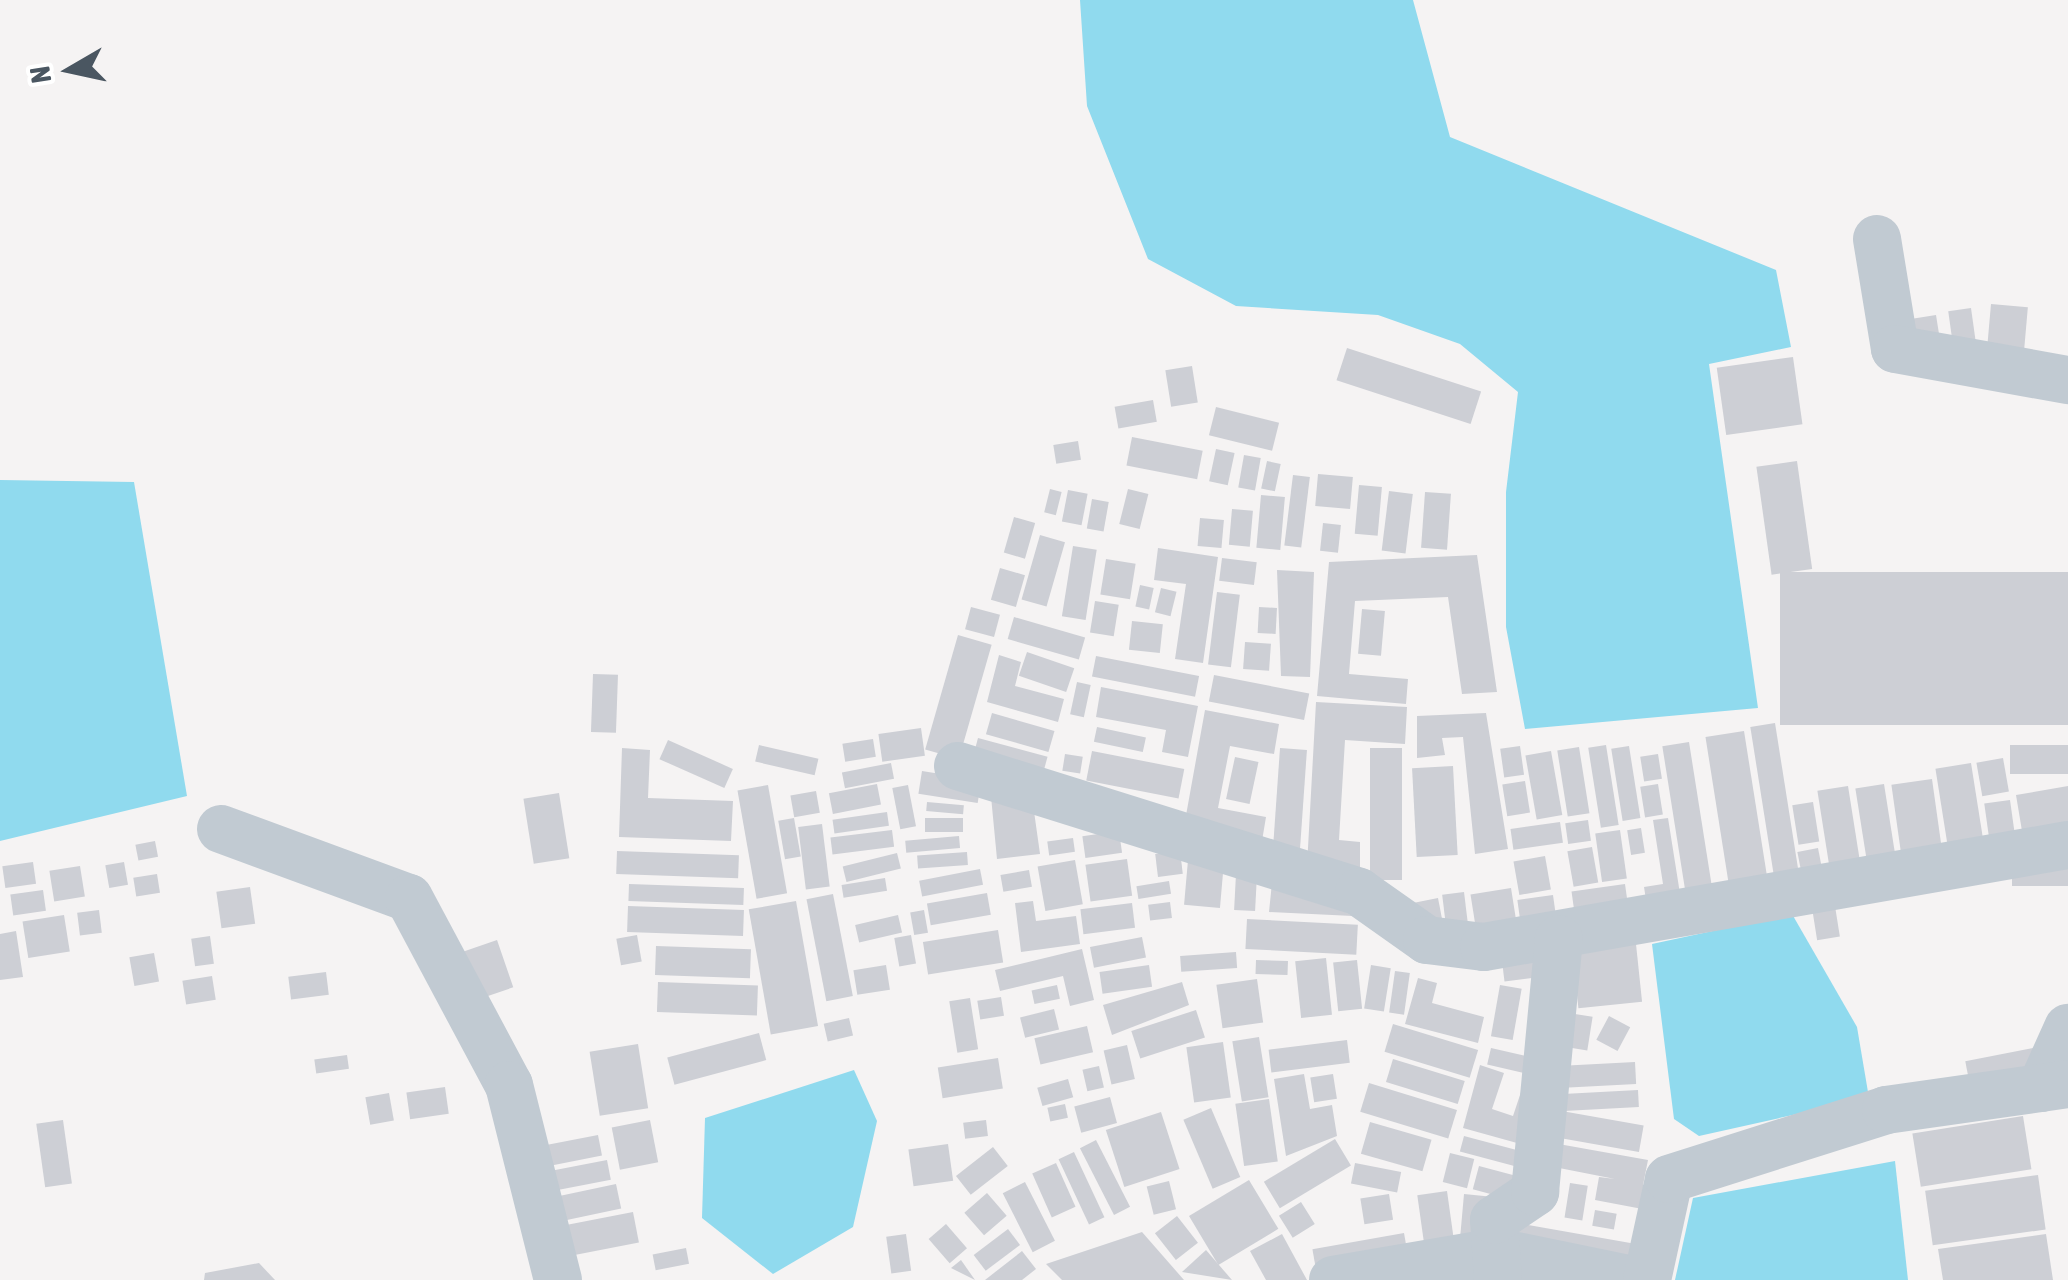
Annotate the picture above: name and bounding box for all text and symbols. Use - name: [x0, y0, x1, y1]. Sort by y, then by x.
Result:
- north arrow: [20, 20, 120, 120]
- text: N: [23, 64, 57, 85]

